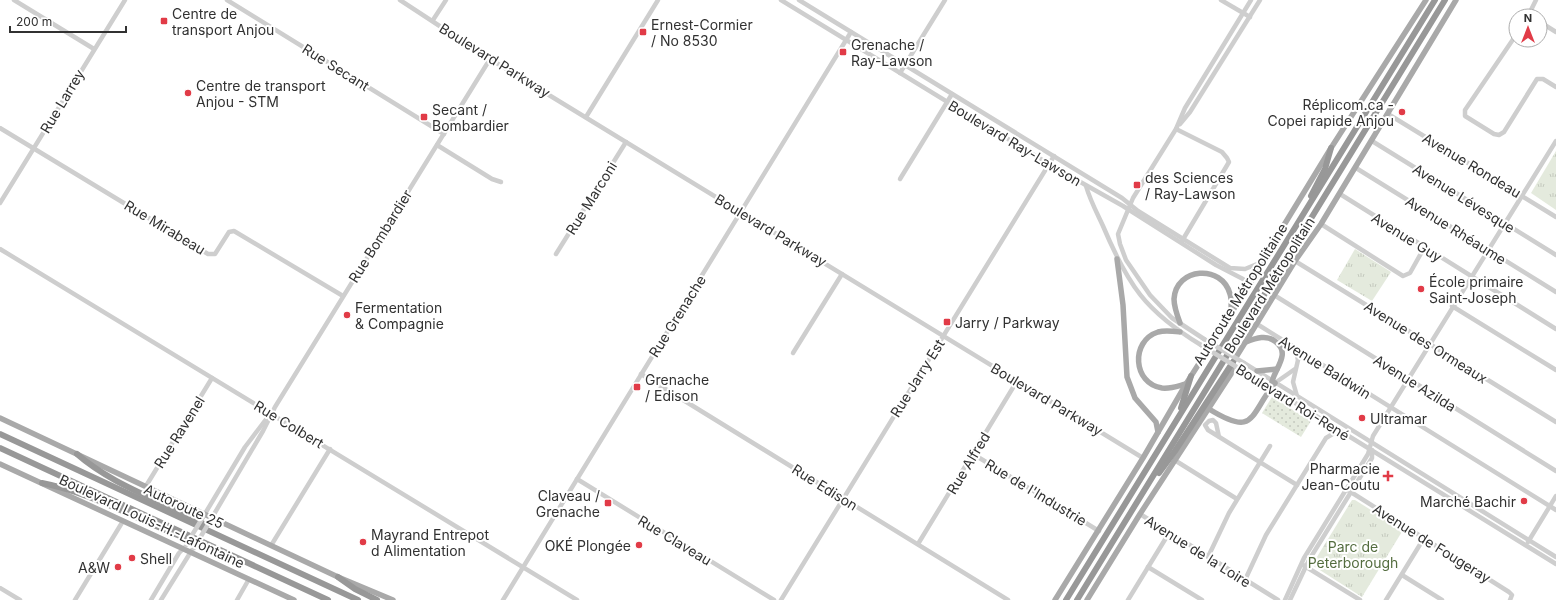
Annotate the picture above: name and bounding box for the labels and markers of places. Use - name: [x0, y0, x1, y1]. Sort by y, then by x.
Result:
- place label: Centre de transport Anjou: [172, 5, 274, 38]
- marker: Centre de transport Anjou: [159, 16, 169, 26]
- place label: Ernest-Cormier / No 8530: [651, 16, 753, 49]
- marker: Ernest-Cormier / No 8530: [638, 27, 648, 37]
- place label: Grenache / Ray-Lawson: [851, 36, 933, 69]
- marker: Grenache / Ray-Lawson: [838, 47, 848, 57]
- place label: Centre de transport Anjou - STM: [196, 77, 326, 110]
- marker: Centre de transport Anjou - STM: [183, 88, 193, 98]
- place label: Réplicom.ca - Copei rapide Anjou: [1268, 96, 1394, 129]
- place label: Secant / Bombardier: [432, 101, 509, 134]
- marker: Réplicom.ca - Copei rapide Anjou: [1397, 107, 1407, 117]
- marker: Secant / Bombardier: [419, 112, 429, 122]
- place label: des Sciences / Ray-Lawson: [1145, 169, 1236, 202]
- marker: des Sciences / Ray-Lawson: [1132, 180, 1142, 190]
- place label: École primaire Saint-Joseph: [1429, 273, 1523, 306]
- marker: École primaire Saint-Joseph: [1416, 284, 1426, 294]
- place label: Fermentation & Compagnie: [355, 299, 444, 332]
- marker: Fermentation & Compagnie: [342, 310, 352, 320]
- place label: Jarry / Parkway: [955, 314, 1060, 331]
- marker: Jarry / Parkway: [942, 317, 952, 327]
- place label: Grenache / Edison: [645, 371, 709, 404]
- marker: Grenache / Edison: [632, 382, 642, 392]
- place label: Ultramar: [1370, 410, 1427, 427]
- marker: Ultramar: [1357, 413, 1367, 423]
- place label: Pharmacie Jean-Coutu: [1301, 460, 1380, 493]
- marker: Pharmacie Jean-Coutu: [1383, 471, 1393, 481]
- place label: Claveau / Grenache: [536, 487, 600, 520]
- place label: Marché Bachir: [1420, 493, 1516, 510]
- marker: Marché Bachir: [1519, 496, 1529, 506]
- marker: Claveau / Grenache: [603, 498, 613, 508]
- place label: Mayrand Entrepot d Alimentation: [371, 526, 490, 559]
- marker: Mayrand Entrepot d Alimentation: [358, 537, 368, 547]
- place label: OKÉ Plongée: [545, 537, 631, 554]
- marker: OKÉ Plongée: [634, 540, 644, 550]
- place label: Shell: [140, 550, 172, 567]
- marker: Shell: [127, 553, 137, 563]
- place label: A&W: [78, 559, 110, 576]
- marker: A&W: [113, 562, 123, 572]

